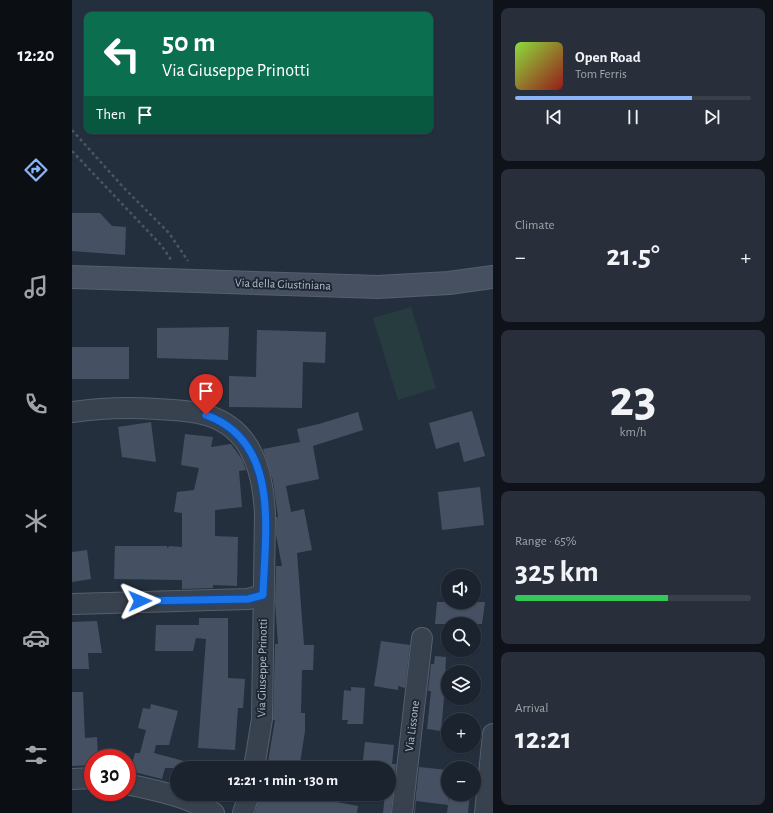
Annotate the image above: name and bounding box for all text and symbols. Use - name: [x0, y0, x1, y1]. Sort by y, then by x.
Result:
- icon: left: [96, 28, 148, 80]
- text: 50 m: [162, 29, 216, 57]
- text: 12:20: [18, 47, 54, 65]
- text: Open Road: [575, 50, 641, 65]
- text: Via Giuseppe Prinotti: [162, 62, 310, 80]
- text: Tom Ferris: [575, 68, 627, 81]
- icon: arrive: [134, 104, 156, 126]
- icon: previous: [543, 106, 565, 128]
- icon: pause: [622, 106, 644, 128]
- icon: next: [701, 106, 723, 128]
- text: Then: [96, 107, 126, 122]
- icon: directions: [22, 156, 50, 184]
- text: Climate: [515, 219, 554, 232]
- text: 21.5°: [606, 241, 660, 271]
- text: −: [515, 246, 526, 268]
- text: +: [740, 246, 751, 268]
- icon: music: [22, 273, 50, 301]
- street label: Via della Giustiniana: [235, 276, 332, 292]
- text: 23: [610, 373, 656, 425]
- pin: [189, 374, 223, 415]
- icon: arrive: [195, 380, 217, 402]
- icon: phone: [22, 390, 50, 418]
- text: km/h: [620, 426, 646, 439]
- icon: climate: [22, 507, 50, 535]
- text: Range · 65%: [515, 535, 576, 548]
- text: 325 km: [515, 557, 599, 587]
- map controls: [441, 569, 481, 801]
- button: sound: [441, 569, 481, 609]
- position arrow: [119, 580, 161, 622]
- button: search: [441, 617, 481, 657]
- street label: Via Giuseppe Prinotti: [255, 619, 269, 717]
- icon: car: [22, 624, 50, 652]
- button: layers: [441, 665, 481, 705]
- street label: Via Lissone: [403, 700, 421, 752]
- text: Arrival: [515, 702, 548, 715]
- button: +: [441, 713, 481, 753]
- text: 12:21: [515, 724, 572, 754]
- icon: filters: [22, 741, 50, 769]
- speed limit sign: 30: [84, 749, 136, 801]
- button: −: [441, 761, 481, 801]
- text: 12:21 · 1 min · 130 m: [228, 773, 338, 788]

